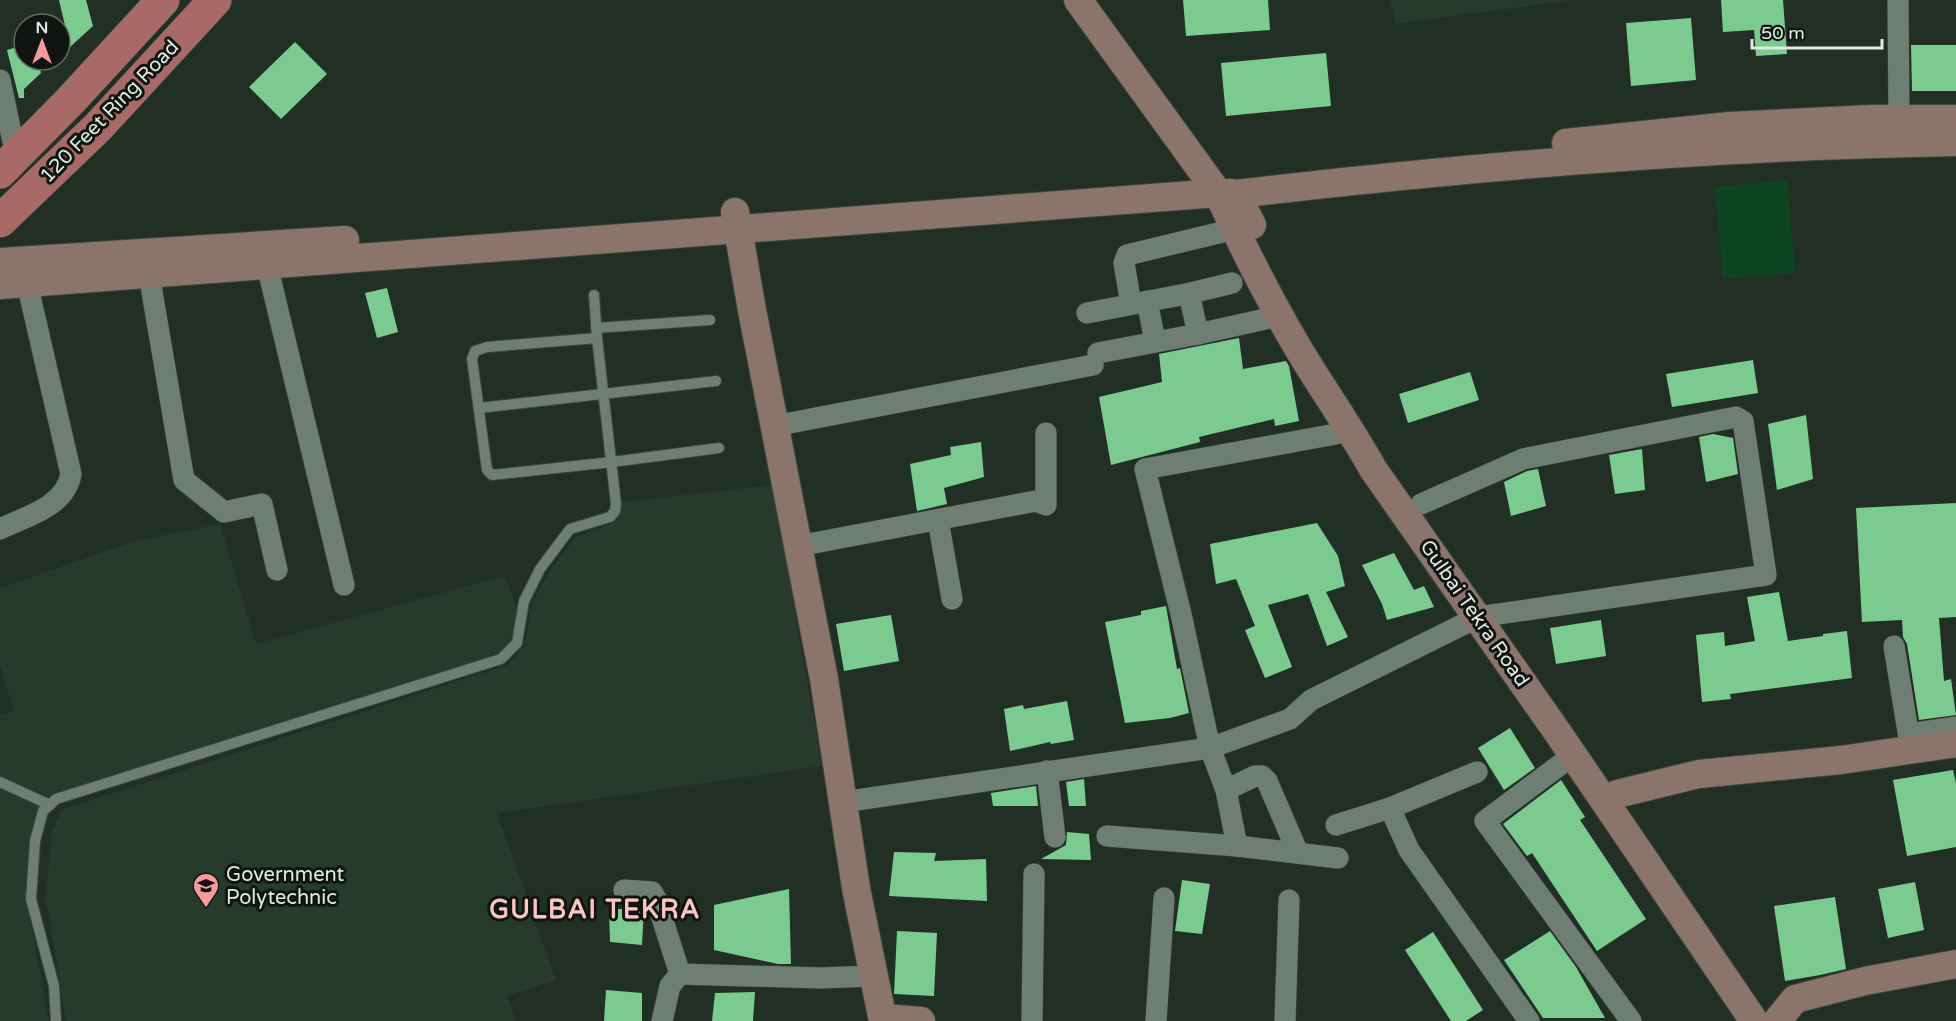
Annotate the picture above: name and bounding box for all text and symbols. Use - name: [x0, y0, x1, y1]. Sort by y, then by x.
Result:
- north arrow: [12, 12, 72, 72]
- scale bar: [1752, 12, 1882, 50]
- text: N: [36, 18, 48, 38]
- text: 50 m: [1761, 22, 1805, 44]
- street label: 120 Feet Ring Road: [35, 35, 184, 188]
- street label: Gulbai Tekra Road: [1414, 535, 1534, 692]
- place label: Government Polytechnic: [226, 863, 344, 910]
- school or university icon: Government Polytechnic: [191, 871, 221, 909]
- district label: GULBAI TEKRA: [489, 894, 701, 925]

